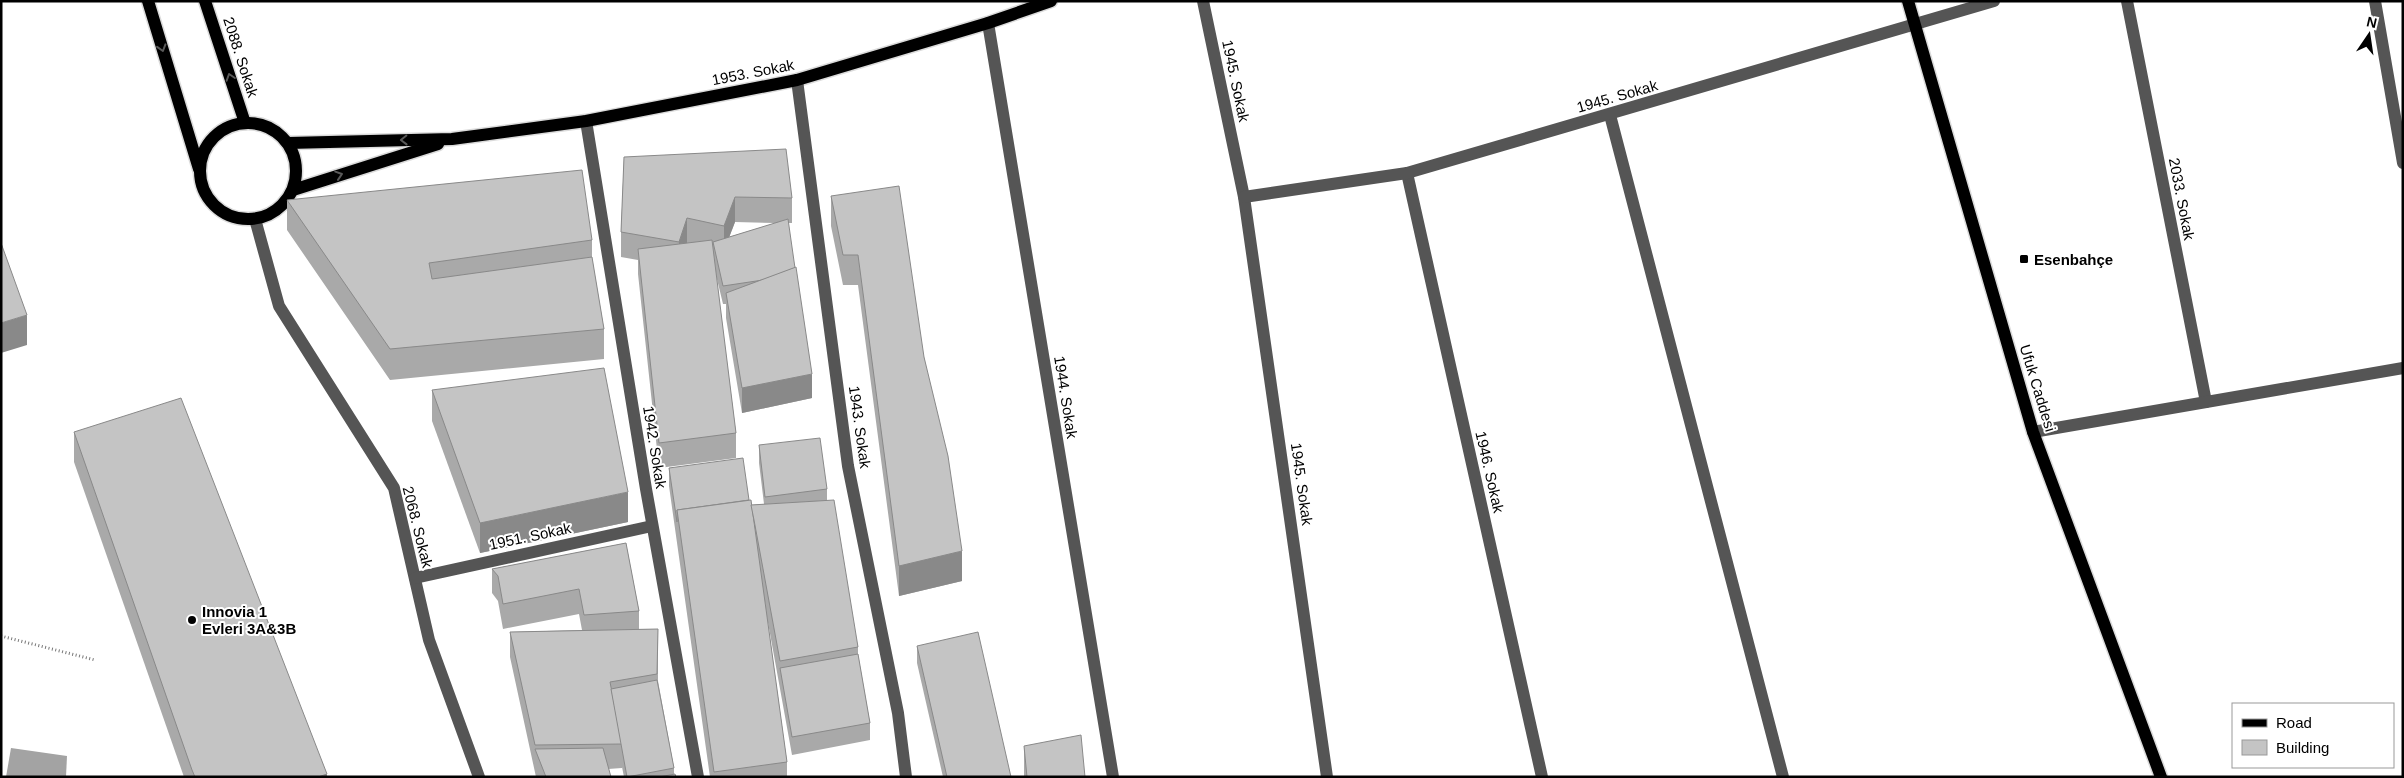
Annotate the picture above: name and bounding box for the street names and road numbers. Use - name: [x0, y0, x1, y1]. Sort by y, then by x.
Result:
- street label: 2088. Sokak: [220, 15, 262, 100]
- street label: 1945. Sokak: [1219, 38, 1253, 124]
- street label: 1953. Sokak: [710, 56, 796, 88]
- street label: 1945. Sokak: [1575, 76, 1660, 116]
- street label: 2033. Sokak: [2166, 156, 2198, 242]
- street label: Ufuk Caddesi: [2017, 342, 2059, 434]
- street label: 1944. Sokak: [1051, 354, 1081, 440]
- street label: 1943. Sokak: [846, 385, 874, 470]
- street label: 1942. Sokak: [640, 404, 670, 490]
- street label: 1946. Sokak: [1472, 429, 1508, 515]
- street label: 1945. Sokak: [1288, 442, 1316, 527]
- street label: 2068. Sokak: [400, 484, 436, 570]
- street label: 1951. Sokak: [487, 519, 573, 553]

